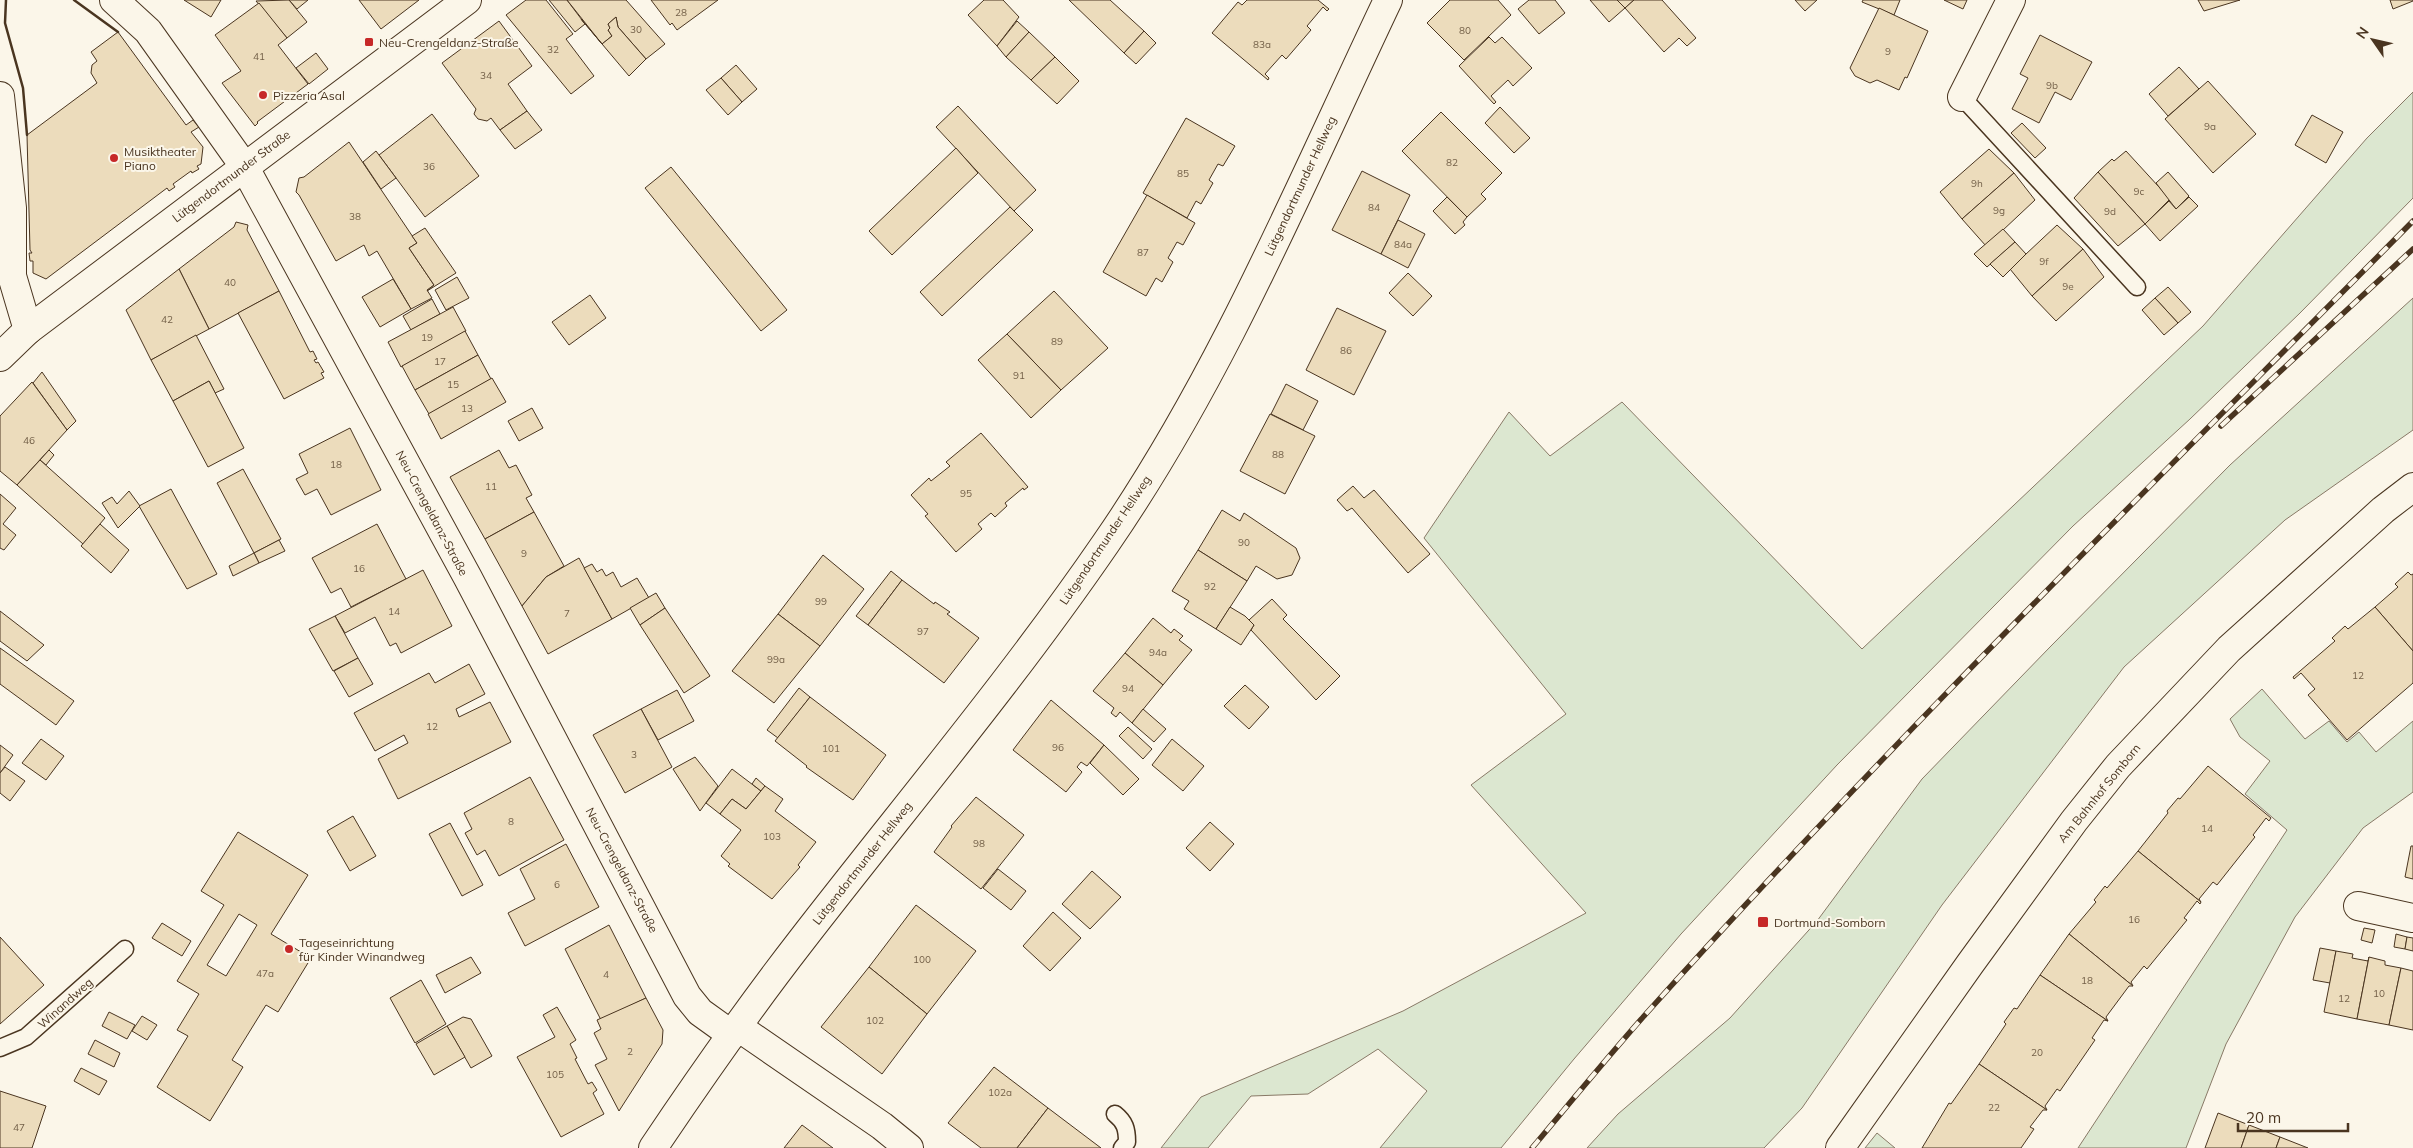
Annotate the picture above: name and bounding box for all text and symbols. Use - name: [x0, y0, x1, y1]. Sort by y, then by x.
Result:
- house number: 28: [675, 6, 687, 19]
- north arrow: [2348, 15, 2398, 65]
- house number: 30: [630, 23, 642, 36]
- text: N: [2352, 23, 2373, 42]
- house number: 80: [1459, 24, 1471, 37]
- place label: Neu-Crengeldanz-Straße: [379, 35, 519, 50]
- marker: Neu-Crengeldanz-Straße: [363, 36, 375, 48]
- house number: 83a: [1253, 38, 1271, 51]
- house number: 32: [547, 43, 559, 56]
- house number: 9: [1885, 45, 1891, 58]
- house number: 41: [253, 50, 265, 63]
- house number: 34: [480, 69, 492, 82]
- house number: 9b: [2046, 79, 2058, 92]
- place label: Pizzeria Asal: [273, 88, 345, 103]
- marker: Pizzeria Asal: [257, 89, 269, 101]
- street label: Lütgendortmunder Hellweg: [1261, 114, 1339, 258]
- house number: 9a: [2204, 120, 2216, 133]
- street label: Lütgendortmunder Straße: [169, 127, 293, 225]
- place label: Musiktheater Piano: [124, 144, 197, 173]
- marker: Musiktheater Piano: [108, 152, 120, 164]
- house number: 82: [1446, 156, 1458, 169]
- house number: 36: [423, 160, 435, 173]
- house number: 85: [1177, 167, 1189, 180]
- house number: 9h: [1971, 177, 1983, 190]
- house number: 9c: [2134, 185, 2145, 198]
- house number: 84: [1368, 201, 1380, 214]
- house number: 9g: [1993, 204, 2005, 217]
- house number: 9d: [2104, 205, 2116, 218]
- house number: 38: [349, 210, 361, 223]
- house number: 84a: [1394, 238, 1412, 251]
- house number: 87: [1137, 246, 1149, 259]
- house number: 9f: [2039, 255, 2049, 268]
- house number: 40: [224, 276, 236, 289]
- house number: 9e: [2062, 280, 2074, 293]
- house number: 42: [161, 313, 173, 326]
- house number: 19: [421, 331, 433, 344]
- house number: 89: [1051, 335, 1063, 348]
- house number: 86: [1340, 344, 1352, 357]
- house number: 17: [434, 355, 446, 368]
- house number: 91: [1013, 369, 1025, 382]
- house number: 15: [447, 378, 459, 391]
- house number: 13: [461, 402, 473, 415]
- house number: 46: [23, 434, 35, 447]
- street label: Neu-Crengeldanz-Straße: [393, 448, 471, 578]
- house number: 88: [1272, 448, 1284, 461]
- house number: 18: [330, 458, 342, 471]
- street label: Lütgendortmunder Hellweg: [1056, 473, 1154, 607]
- house number: 11: [485, 480, 497, 493]
- house number: 95: [960, 487, 972, 500]
- house number: 90: [1238, 536, 1250, 549]
- house number: 9: [521, 547, 527, 560]
- house number: 16: [353, 562, 365, 575]
- house number: 92: [1204, 580, 1216, 593]
- house number: 99: [815, 595, 827, 608]
- house number: 14: [388, 605, 400, 618]
- house number: 7: [564, 607, 570, 620]
- house number: 97: [917, 625, 929, 638]
- house number: 94a: [1149, 646, 1167, 659]
- house number: 99a: [767, 653, 785, 666]
- house number: 12: [2352, 669, 2364, 682]
- house number: 94: [1122, 682, 1134, 695]
- house number: 12: [426, 720, 438, 733]
- street label: Am Bahnhof Somborn: [2054, 740, 2144, 846]
- house number: 96: [1052, 741, 1064, 754]
- house number: 101: [822, 742, 840, 755]
- house number: 3: [631, 748, 637, 761]
- street label: Lütgendortmunder Hellweg: [809, 798, 915, 928]
- street label: Neu-Crengeldanz-Straße: [583, 805, 661, 935]
- house number: 8: [508, 815, 514, 828]
- house number: 14: [2201, 822, 2213, 835]
- house number: 103: [763, 830, 781, 843]
- house number: 98: [973, 837, 985, 850]
- house number: 6: [554, 878, 560, 891]
- house number: 16: [2128, 913, 2140, 926]
- marker: Dortmund-Somborn: [1756, 915, 1770, 929]
- place label: Dortmund-Somborn: [1774, 915, 1886, 930]
- place label: Tageseinrichtung für Kinder Winandweg: [299, 935, 425, 964]
- marker: Tageseinrichtung für Kinder Winandweg: [283, 943, 295, 955]
- house number: 100: [913, 953, 931, 966]
- house number: 47a: [256, 967, 274, 980]
- house number: 4: [603, 968, 609, 981]
- street label: Winandweg: [34, 974, 96, 1032]
- house number: 18: [2081, 974, 2093, 987]
- house number: 10: [2373, 987, 2385, 1000]
- house number: 12: [2338, 992, 2350, 1005]
- house number: 102: [866, 1014, 884, 1027]
- house number: 2: [627, 1045, 633, 1058]
- house number: 20: [2031, 1046, 2043, 1059]
- house number: 105: [546, 1068, 564, 1081]
- house number: 102a: [988, 1086, 1012, 1099]
- scale bar: [2238, 1100, 2348, 1132]
- house number: 22: [1988, 1101, 2000, 1114]
- text: 20 m: [2246, 1108, 2281, 1127]
- house number: 47: [13, 1121, 25, 1134]

